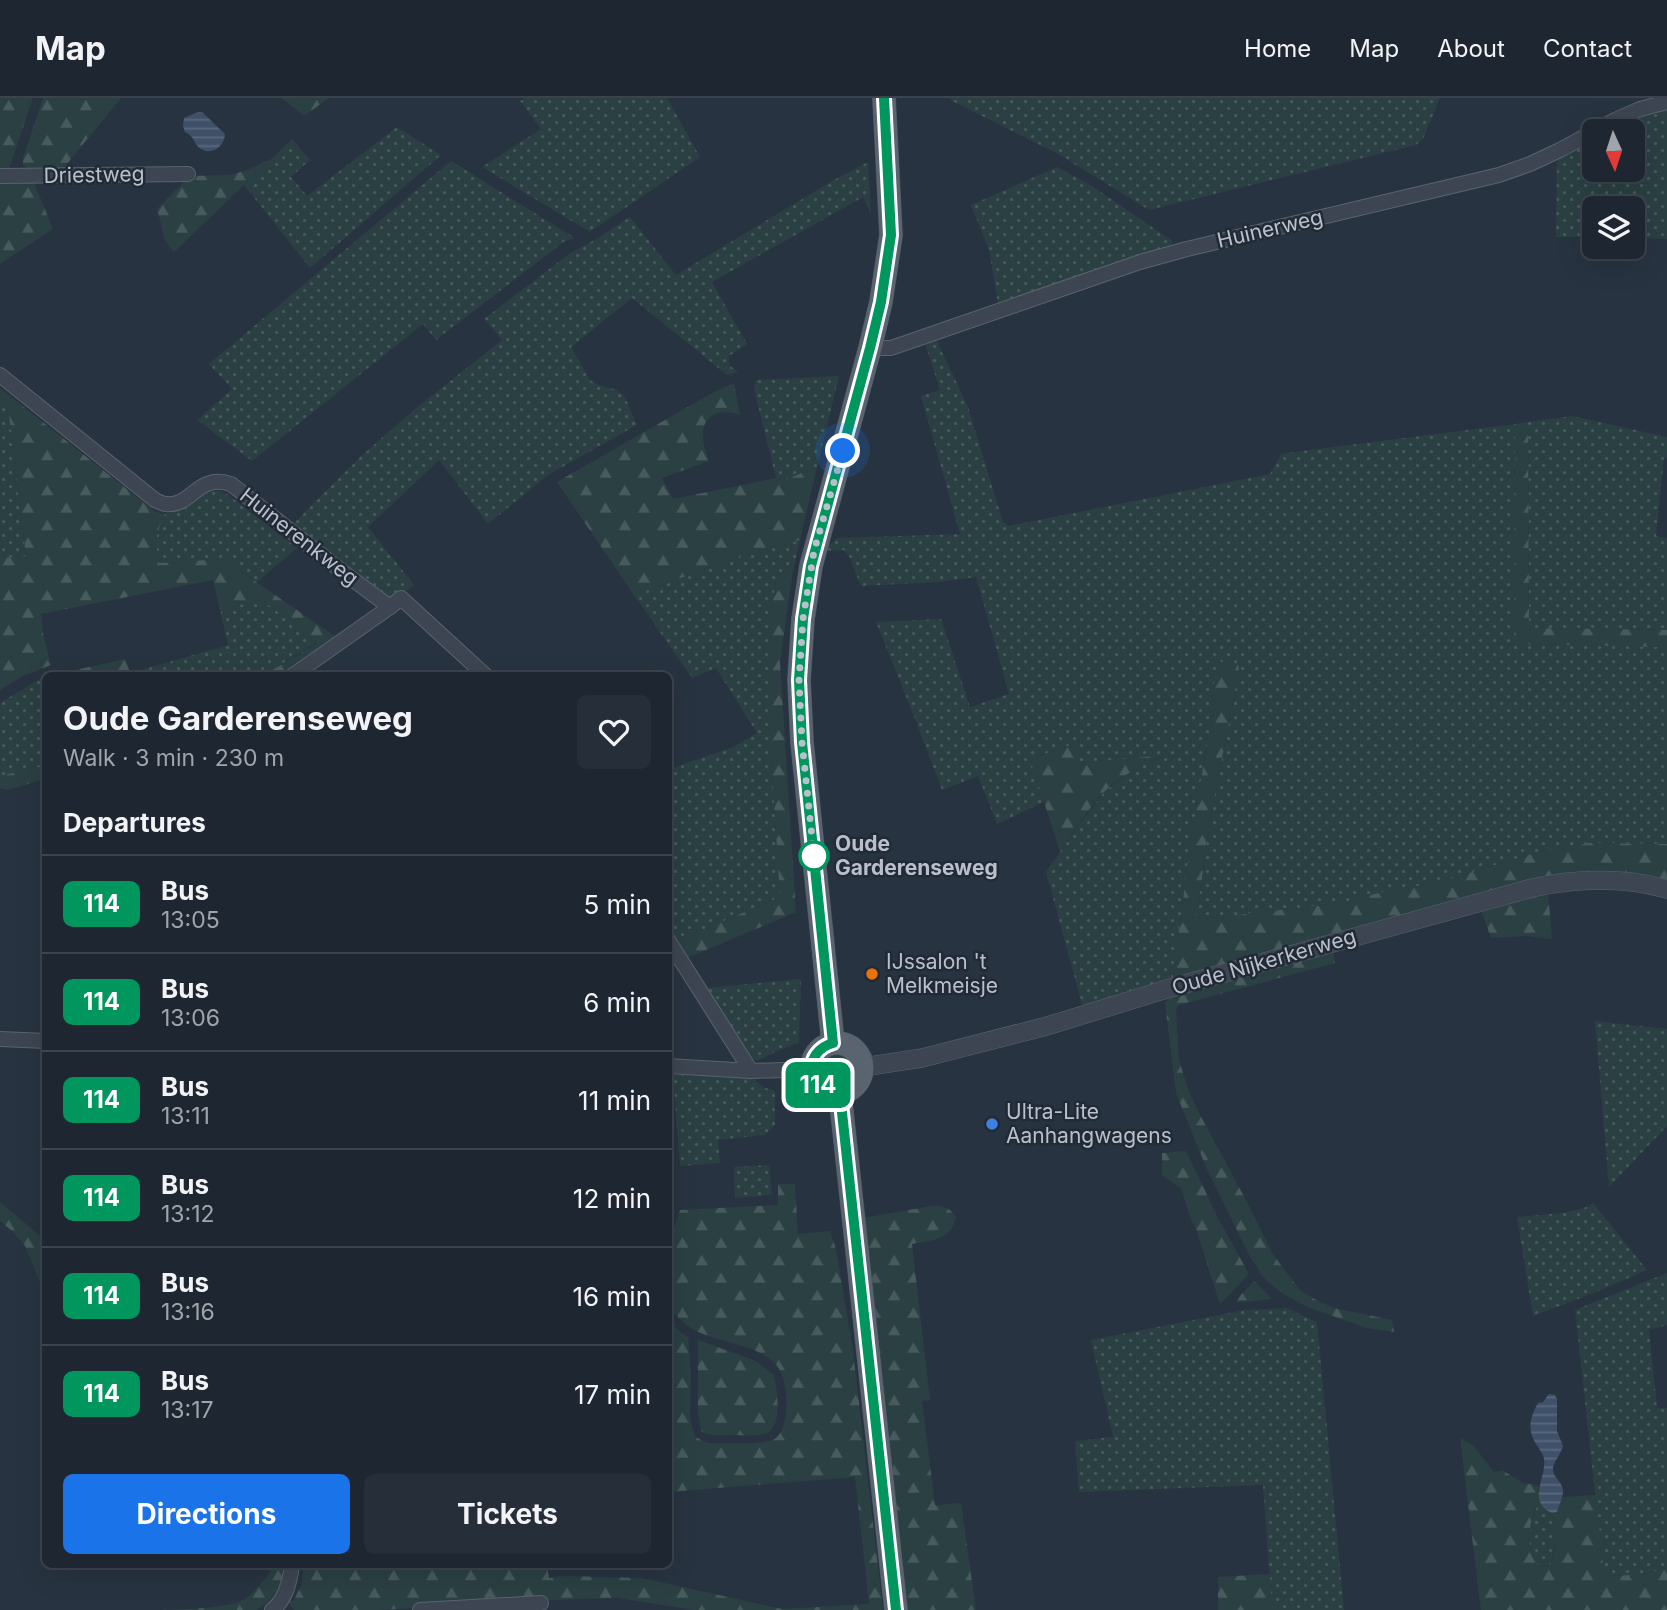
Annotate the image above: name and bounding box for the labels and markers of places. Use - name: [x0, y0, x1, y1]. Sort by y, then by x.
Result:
- place label: Oude Garderenseweg: [835, 831, 998, 880]
- marker: Oude Garderenseweg: [799, 841, 829, 871]
- place label: IJssalon 't Melkmeisje: [886, 949, 998, 998]
- marker: IJssalon 't Melkmeisje: [864, 966, 880, 982]
- place label: Ultra-Lite Aanhangwagens: [1006, 1099, 1172, 1148]
- marker: Ultra-Lite Aanhangwagens: [984, 1116, 1000, 1132]

